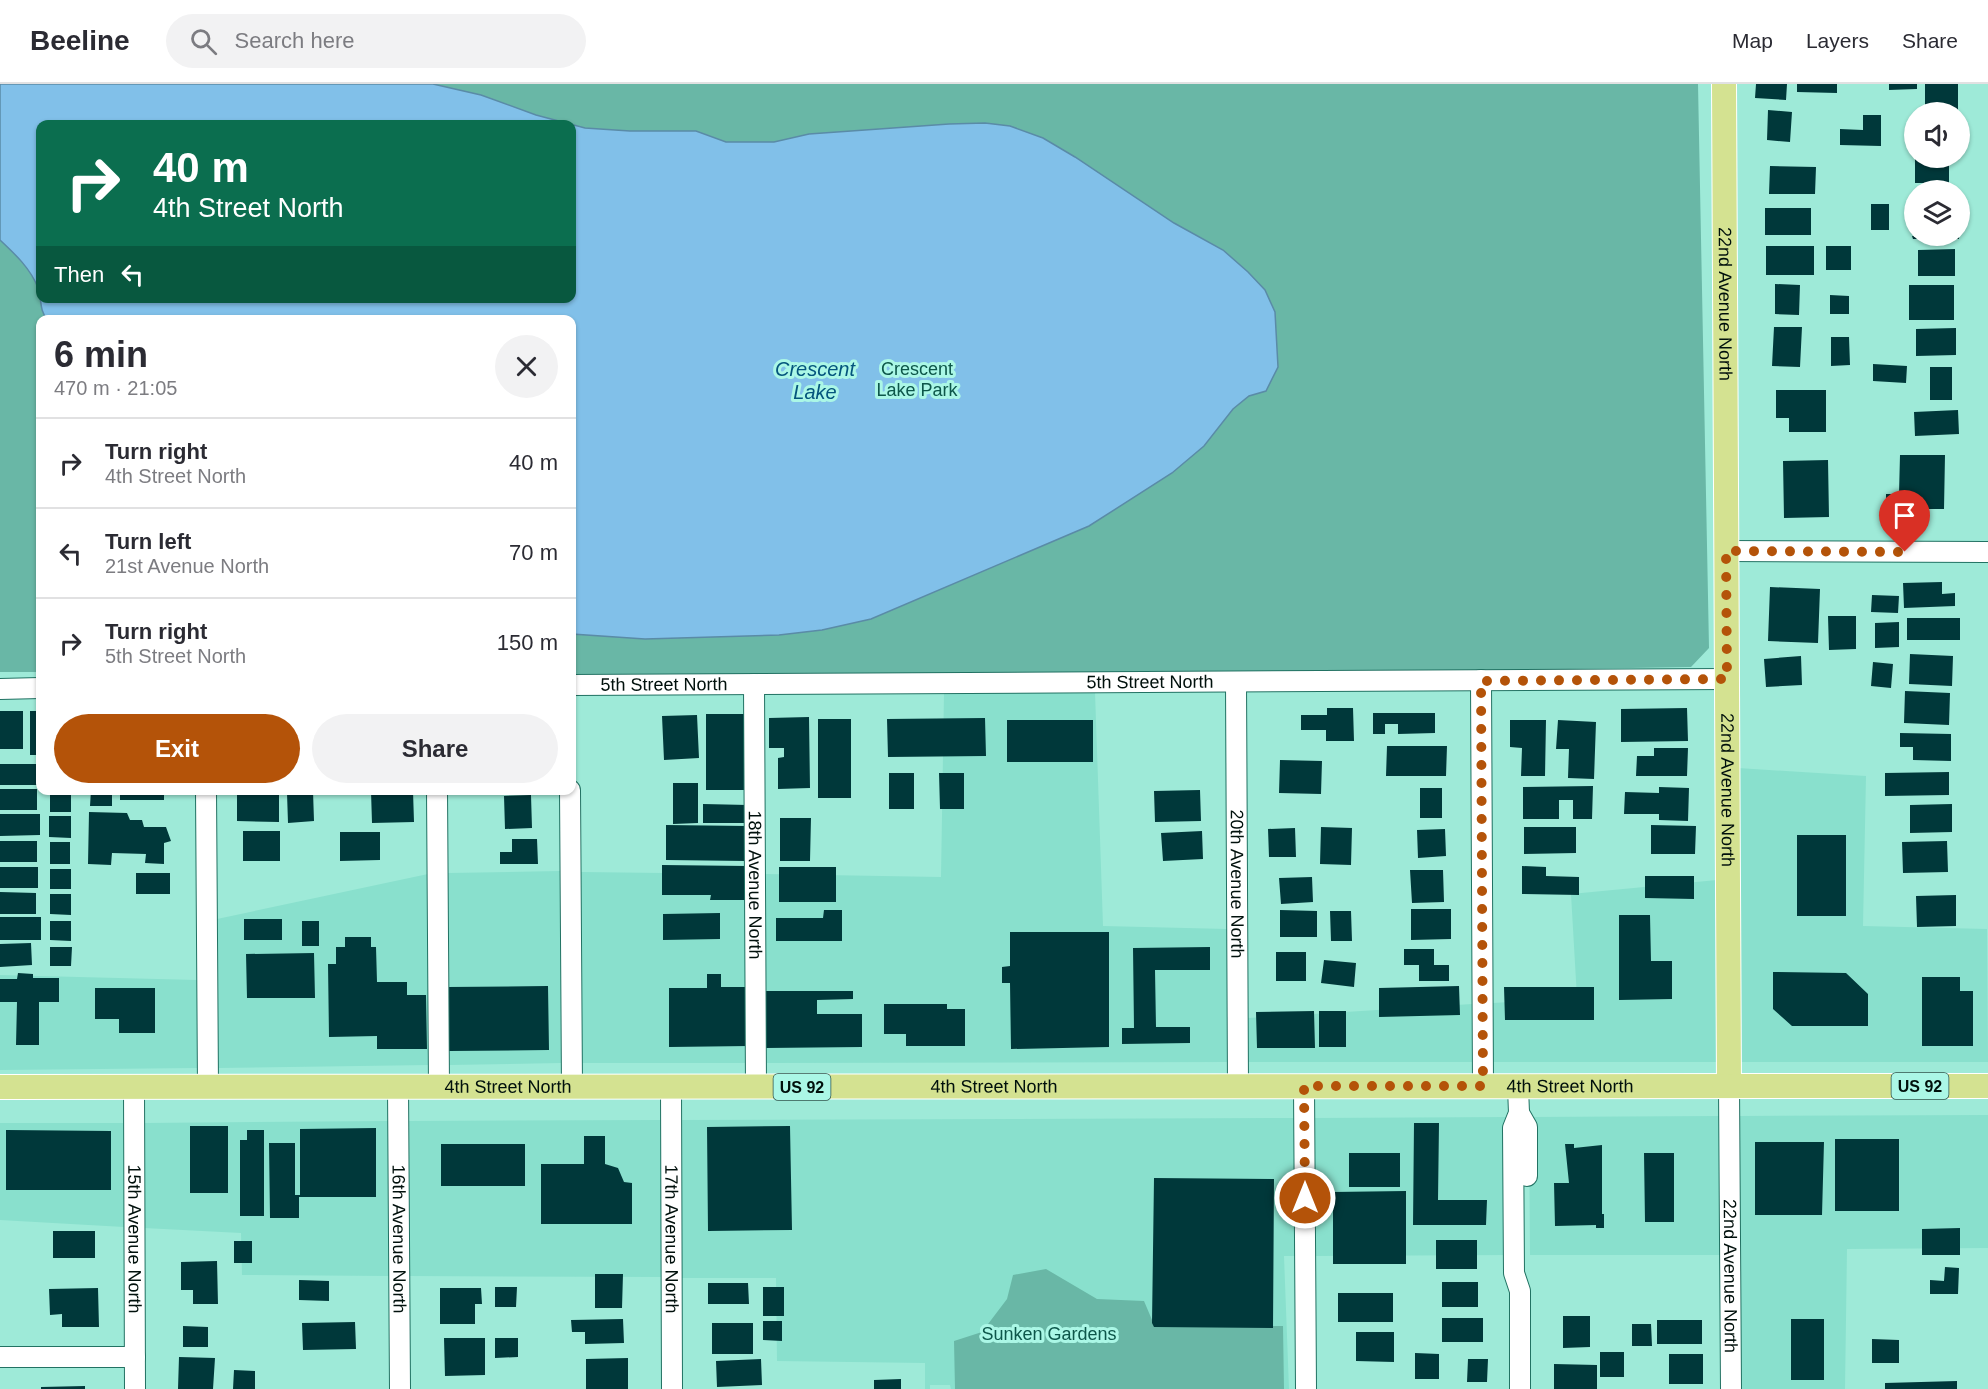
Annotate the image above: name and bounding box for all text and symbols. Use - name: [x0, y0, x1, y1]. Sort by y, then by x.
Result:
- search box: [166, 14, 586, 68]
- text: Beeline: [30, 25, 130, 56]
- icon: search: [187, 25, 220, 58]
- text: Search here: [235, 28, 354, 53]
- text: Map: [1732, 29, 1773, 52]
- text: Layers: [1806, 29, 1869, 52]
- text: Share: [1902, 29, 1958, 52]
- map controls: [1904, 102, 1970, 246]
- button: sound: [1904, 102, 1970, 168]
- icon: right: [54, 144, 132, 222]
- text: 40 m: [153, 144, 249, 191]
- button: layers: [1904, 180, 1970, 246]
- text: 4th Street North: [153, 193, 344, 223]
- street label: 22nd Avenue North: [1715, 227, 1735, 381]
- icon: left: [116, 258, 149, 291]
- text: Then: [54, 262, 104, 287]
- text: 6 min: [54, 334, 148, 375]
- button: close: [495, 335, 558, 398]
- water label: Crescent Lake: [775, 358, 856, 403]
- park label: Crescent Lake Park: [876, 359, 959, 400]
- text: 470 m · 21:05: [54, 377, 177, 399]
- text: Turn right: [105, 439, 207, 464]
- icon: right: [54, 447, 87, 480]
- text: 40 m: [509, 450, 558, 475]
- text: 4th Street North: [105, 465, 246, 487]
- pin: [1879, 490, 1930, 552]
- icon: arrive: [1888, 499, 1921, 532]
- text: Turn left: [105, 529, 191, 554]
- icon: left: [54, 537, 87, 570]
- text: 70 m: [509, 540, 558, 565]
- text: 21st Avenue North: [105, 555, 269, 577]
- text: Turn right: [105, 619, 207, 644]
- icon: right: [54, 627, 87, 660]
- text: 150 m: [497, 630, 558, 655]
- text: 5th Street North: [105, 645, 246, 667]
- street label: 5th Street North: [1086, 672, 1214, 692]
- street label: 5th Street North: [600, 674, 728, 695]
- street label: 22nd Avenue North: [1717, 713, 1738, 867]
- button: Exit: [54, 714, 300, 783]
- button: Share: [312, 714, 558, 783]
- street label: 20th Avenue North: [1227, 810, 1247, 958]
- street label: 18th Avenue North: [745, 811, 765, 959]
- road number: US 92: [1892, 1073, 1948, 1099]
- road number: US 92: [774, 1074, 830, 1100]
- street label: 4th Street North: [930, 1076, 1058, 1097]
- street label: 4th Street North: [1506, 1076, 1634, 1096]
- street label: 4th Street North: [444, 1077, 572, 1097]
- street label: 16th Avenue North: [389, 1164, 409, 1314]
- street label: 15th Avenue North: [124, 1165, 145, 1313]
- street label: 17th Avenue North: [661, 1165, 682, 1313]
- position arrow: [1273, 1166, 1337, 1230]
- street label: 22nd Avenue North: [1720, 1199, 1741, 1353]
- park label: Sunken Gardens: [981, 1324, 1117, 1344]

